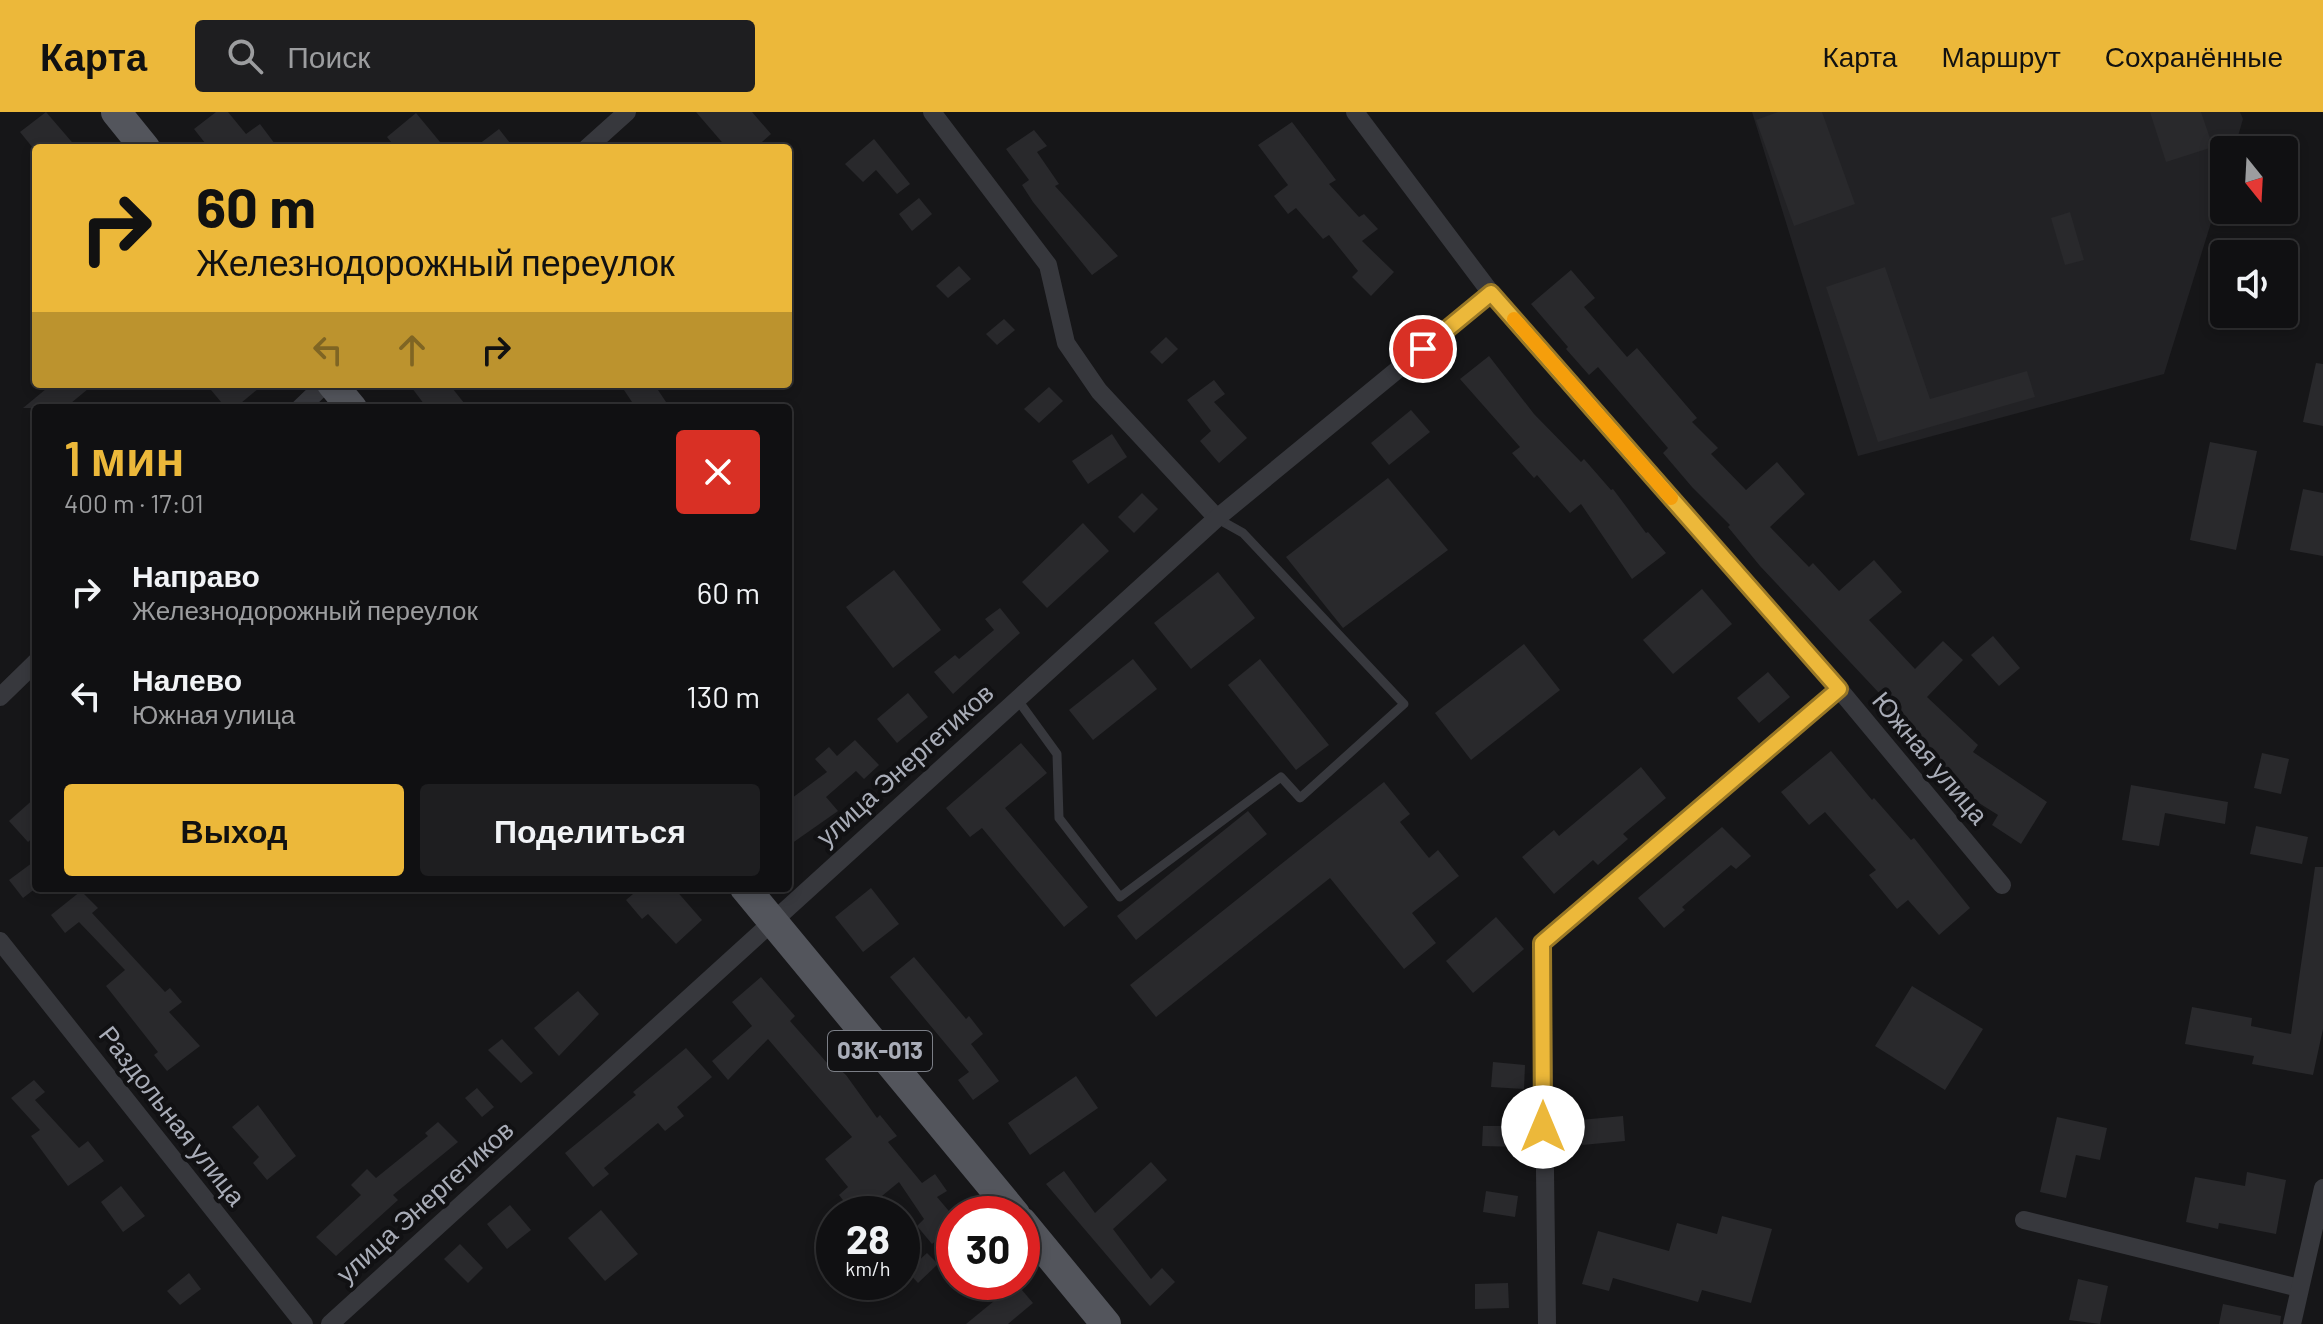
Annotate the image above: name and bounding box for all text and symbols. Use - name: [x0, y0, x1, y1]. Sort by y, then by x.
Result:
- search box: [195, 20, 755, 92]
- text: Карта: [40, 33, 147, 79]
- icon: search: [223, 34, 267, 78]
- text: Поиск: [287, 38, 370, 74]
- text: Карта: [1822, 39, 1897, 73]
- text: Маршрут: [1941, 39, 2061, 73]
- text: Сохранённые: [2105, 39, 2283, 73]
- north arrow: [2210, 136, 2298, 224]
- map controls: [2210, 136, 2298, 328]
- text: 60 m: [196, 172, 316, 239]
- icon: right: [64, 176, 168, 280]
- text: Железнодорожный переулок: [196, 240, 675, 283]
- button: sound: [2210, 240, 2298, 328]
- pin: [1389, 315, 1457, 383]
- icon: arrive: [1401, 327, 1445, 371]
- icon: left: [306, 328, 350, 372]
- icon: ahead: [390, 328, 434, 372]
- icon: right: [474, 328, 518, 372]
- text: 1 мин: [64, 428, 185, 486]
- button: close: [676, 430, 760, 514]
- text: 400 m · 17:01: [64, 487, 204, 518]
- text: Направо: [132, 557, 260, 593]
- icon: right: [64, 570, 108, 614]
- text: 60 m: [697, 574, 760, 610]
- text: Железнодорожный переулок: [132, 594, 478, 625]
- text: Налево: [132, 661, 242, 697]
- icon: left: [64, 674, 108, 718]
- street label: улица Энергетиков: [809, 676, 999, 852]
- text: 130 m: [686, 678, 760, 714]
- street label: Южная улица: [1867, 685, 1996, 830]
- text: Южная улица: [132, 698, 295, 729]
- button: Выход: [64, 784, 404, 876]
- button: Поделиться: [420, 784, 760, 876]
- street label: Раздольная улица: [93, 1019, 253, 1211]
- road number: 03К-013: [828, 1031, 932, 1071]
- position arrow: [1501, 1085, 1585, 1169]
- street label: улица Энергетиков: [329, 1113, 519, 1289]
- speed limit sign: 30: [936, 1196, 1040, 1300]
- text: 28: [846, 1214, 890, 1262]
- text: km/h: [845, 1256, 891, 1280]

